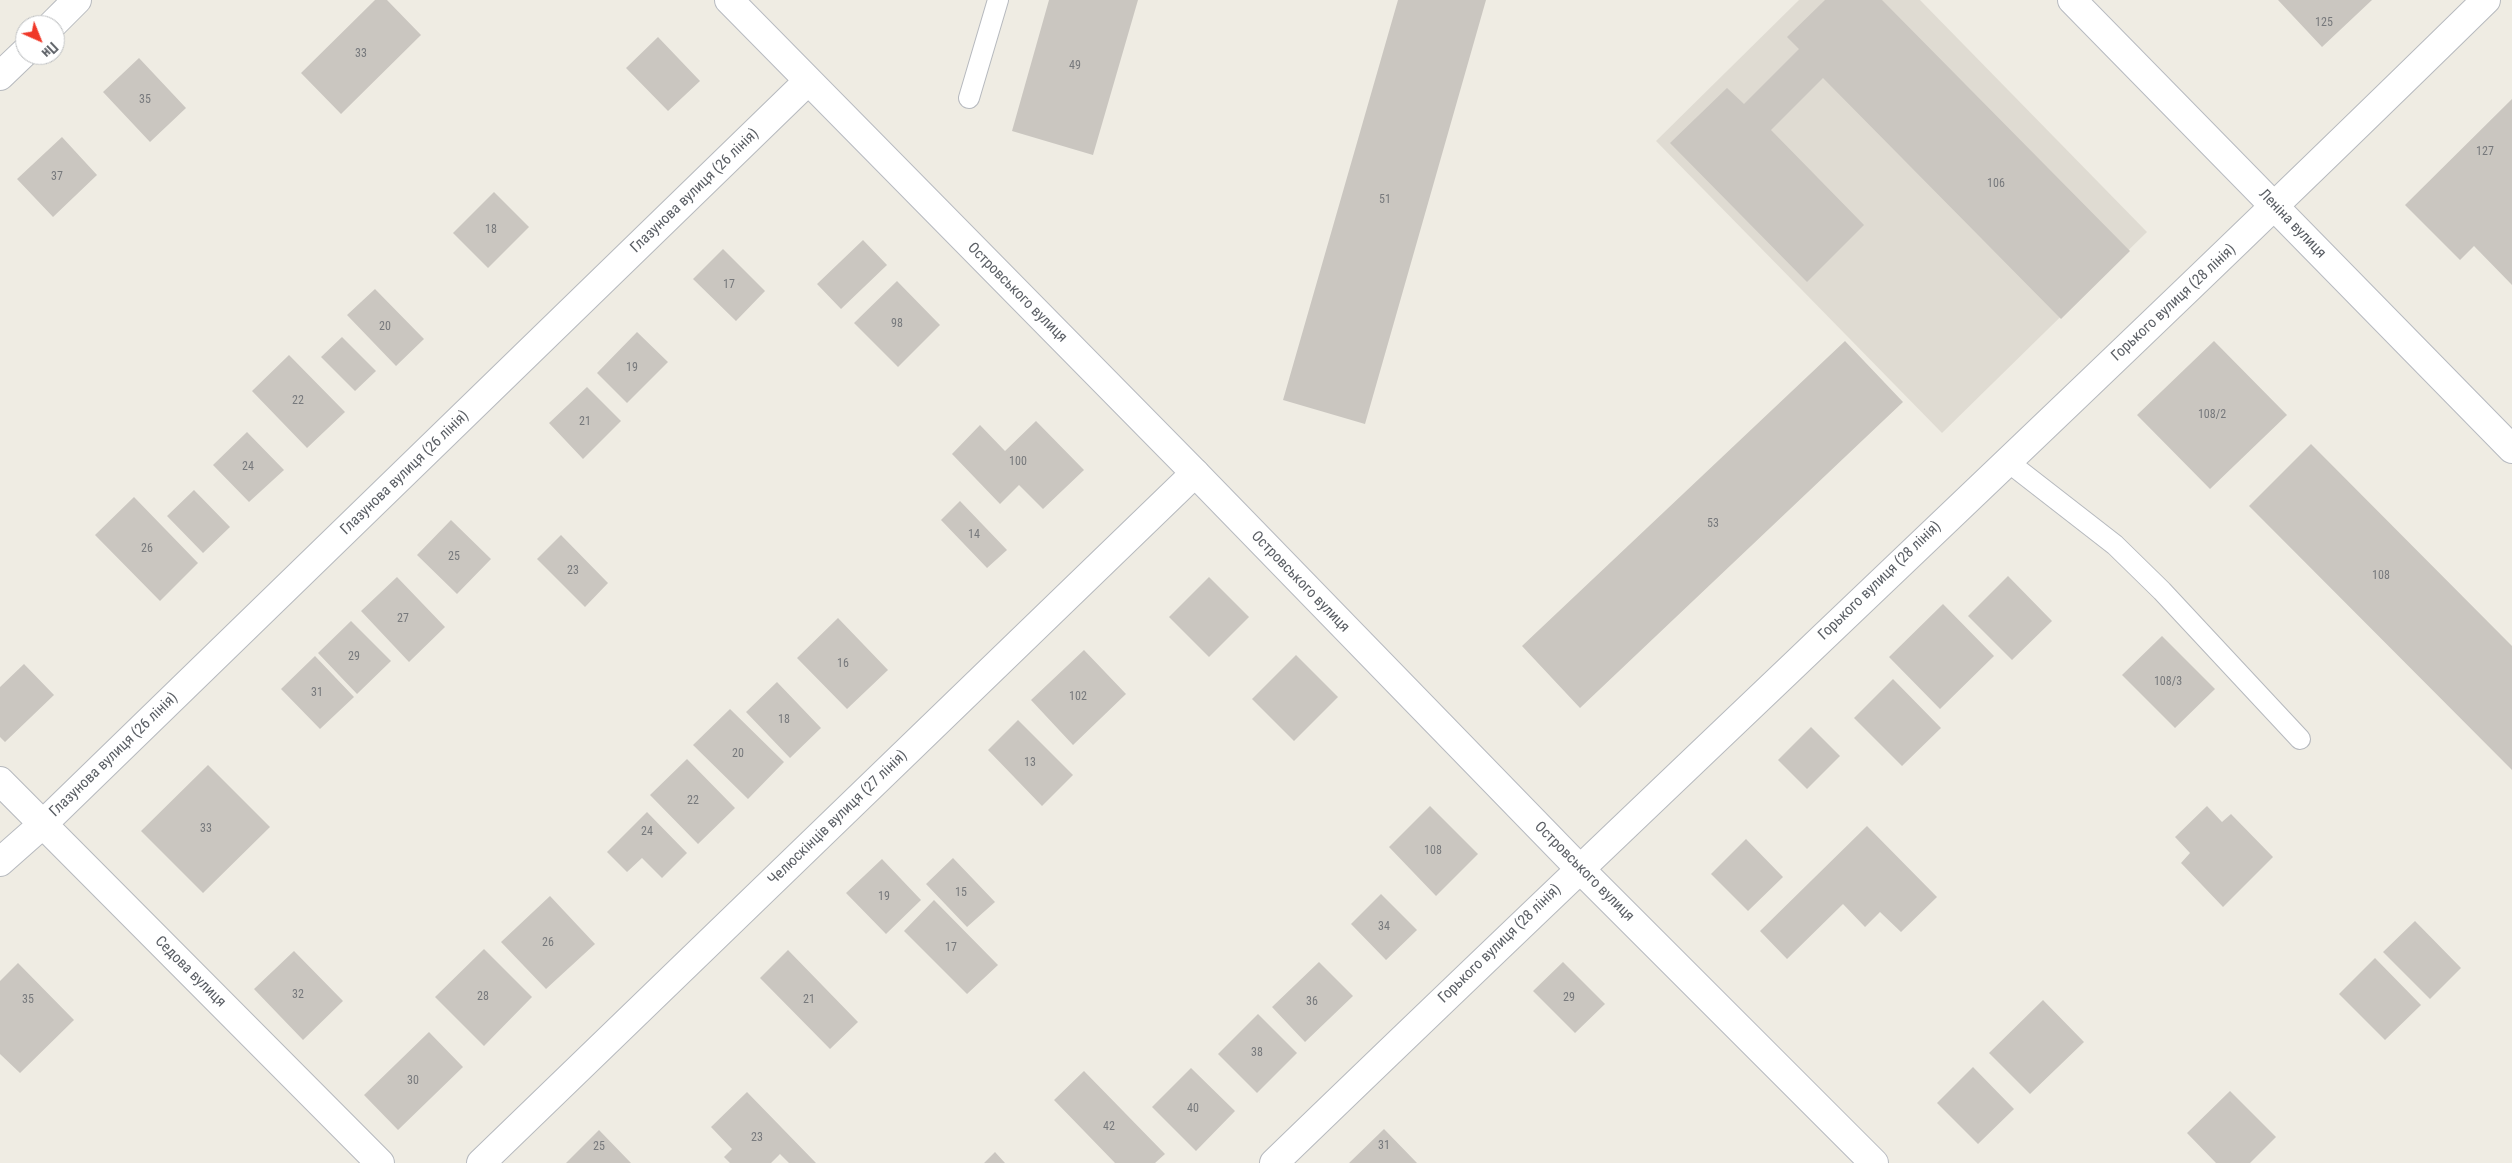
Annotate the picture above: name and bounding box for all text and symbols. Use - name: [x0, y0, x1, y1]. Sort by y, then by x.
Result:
- north arrow: [15, 15, 65, 65]
- house number: 125: [2315, 16, 2333, 30]
- text: Пн: [39, 39, 61, 61]
- house number: 33: [355, 47, 367, 61]
- house number: 49: [1069, 59, 1081, 73]
- house number: 35: [139, 93, 151, 107]
- street label: Глазунова вулиця (26 лiнiя): [627, 125, 763, 257]
- house number: 127: [2476, 145, 2494, 159]
- house number: 37: [51, 170, 63, 184]
- house number: 106: [1987, 177, 2005, 191]
- street label: Леніна вулиця: [2254, 186, 2330, 262]
- house number: 51: [1379, 193, 1391, 207]
- house number: 18: [485, 223, 497, 237]
- street label: Островського вулиця: [963, 239, 1071, 347]
- street label: Горького вулиця (28 лiнiя): [2108, 241, 2240, 365]
- house number: 17: [723, 278, 735, 292]
- house number: 98: [891, 317, 903, 331]
- house number: 20: [379, 320, 391, 334]
- house number: 19: [626, 361, 638, 375]
- house number: 22: [292, 394, 304, 408]
- street label: Глазунова вулиця (26 лiнiя): [337, 407, 473, 539]
- house number: 108/2: [2198, 408, 2226, 422]
- house number: 21: [579, 415, 591, 429]
- house number: 100: [1009, 455, 1027, 469]
- house number: 24: [242, 460, 254, 474]
- house number: 53: [1707, 517, 1719, 531]
- street label: Горького вулиця (28 лiнiя): [1815, 518, 1945, 644]
- house number: 14: [968, 528, 980, 542]
- street label: Островського вулиця: [1247, 528, 1353, 636]
- house number: 26: [141, 542, 153, 556]
- house number: 25: [448, 550, 460, 564]
- house number: 23: [567, 564, 579, 578]
- house number: 108: [2372, 569, 2390, 583]
- house number: 27: [397, 612, 409, 626]
- house number: 29: [348, 650, 360, 664]
- house number: 16: [837, 657, 849, 671]
- house number: 108/3: [2154, 675, 2182, 689]
- house number: 31: [311, 686, 323, 700]
- street label: Глазунова вулиця (26 лiнiя): [46, 689, 182, 821]
- house number: 102: [1069, 690, 1087, 704]
- house number: 18: [778, 713, 790, 727]
- house number: 20: [732, 747, 744, 761]
- street label: Челюскінців вулиця (27 лiнiя): [765, 747, 911, 889]
- house number: 13: [1024, 756, 1036, 770]
- house number: 22: [687, 794, 699, 808]
- street label: Островського вулиця: [1530, 818, 1638, 926]
- house number: 33: [200, 822, 212, 836]
- house number: 24: [641, 825, 653, 839]
- house number: 108: [1424, 844, 1442, 858]
- street label: Горького вулиця (28 лiнiя): [1435, 881, 1565, 1007]
- house number: 15: [955, 886, 967, 900]
- house number: 19: [878, 890, 890, 904]
- house number: 34: [1378, 920, 1390, 934]
- street label: Седова вулиця: [151, 933, 229, 1011]
- house number: 26: [542, 936, 554, 950]
- house number: 17: [945, 941, 957, 955]
- house number: 32: [292, 988, 304, 1002]
- house number: 28: [477, 990, 489, 1004]
- house number: 29: [1563, 991, 1575, 1005]
- house number: 35: [22, 993, 34, 1007]
- house number: 21: [803, 993, 815, 1007]
- house number: 36: [1306, 995, 1318, 1009]
- house number: 38: [1251, 1046, 1263, 1060]
- house number: 30: [407, 1074, 419, 1088]
- house number: 40: [1187, 1102, 1199, 1116]
- house number: 42: [1103, 1120, 1115, 1134]
- house number: 23: [751, 1131, 763, 1145]
- house number: 31: [1378, 1139, 1390, 1153]
- house number: 25: [593, 1140, 605, 1154]

